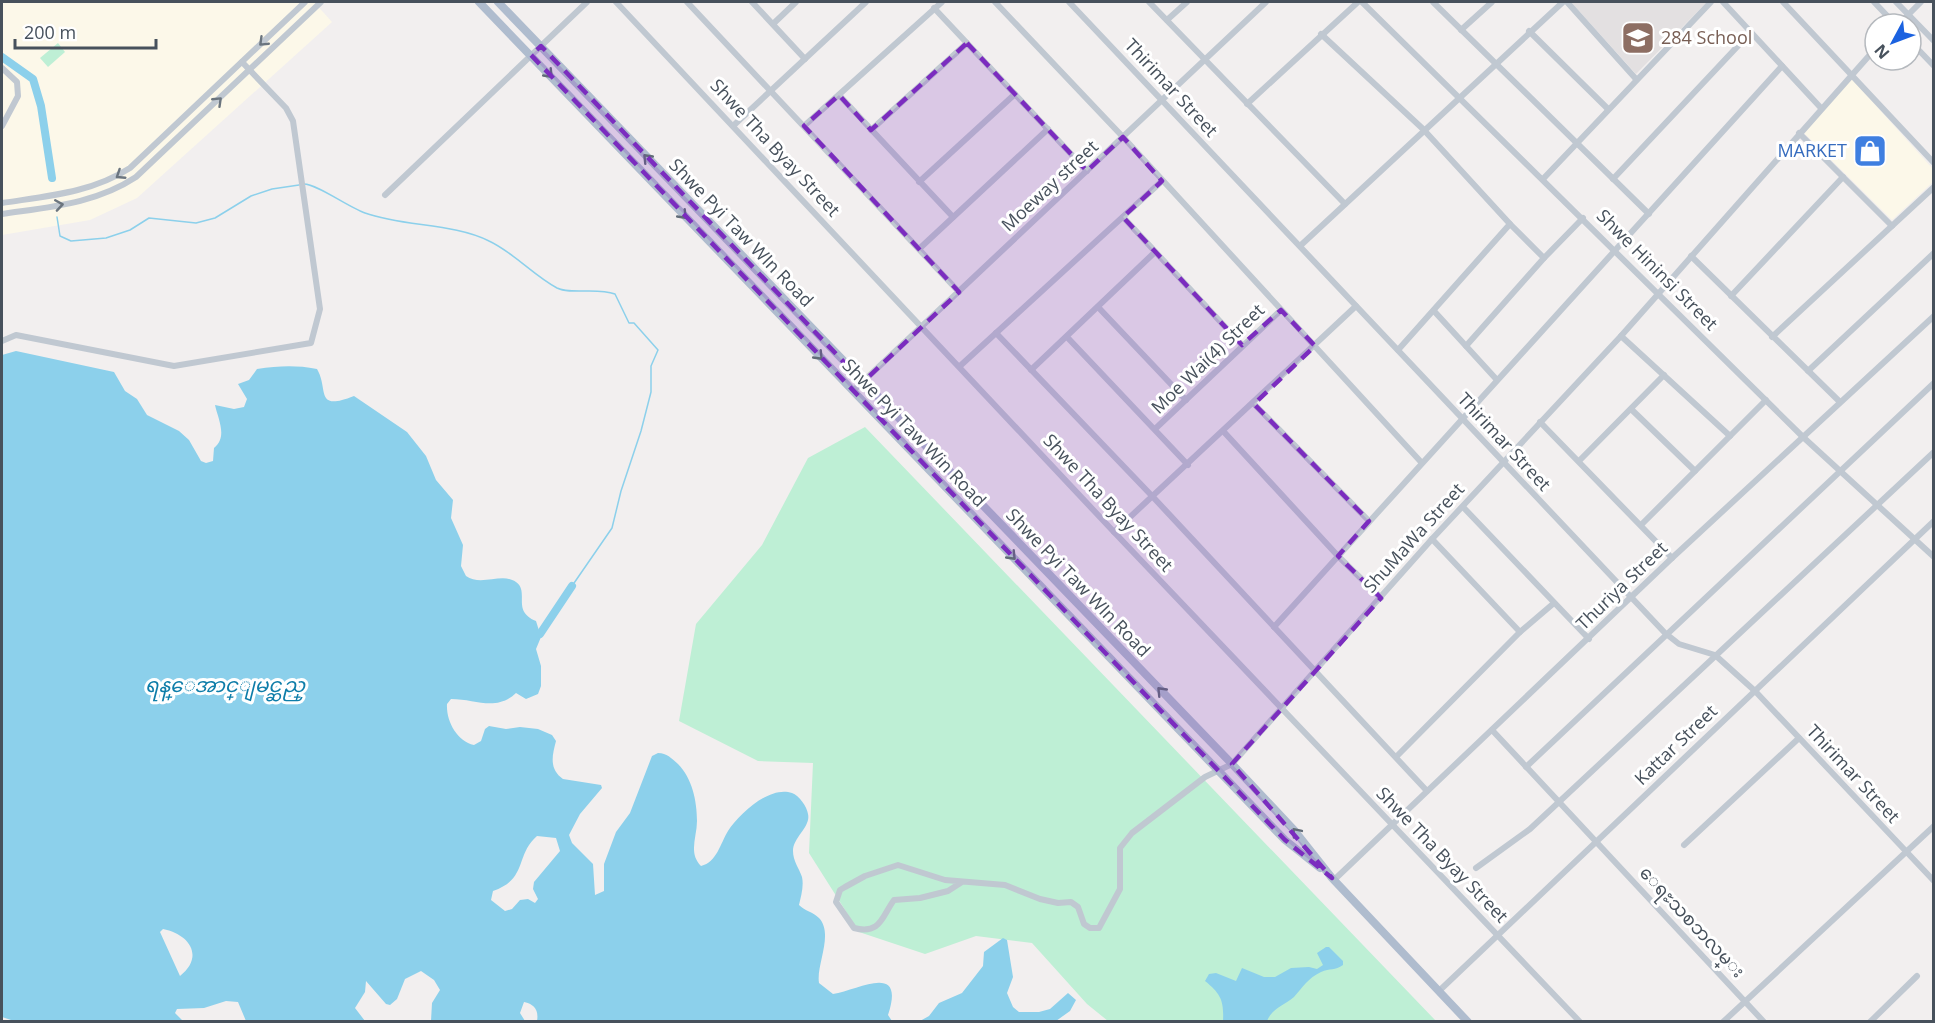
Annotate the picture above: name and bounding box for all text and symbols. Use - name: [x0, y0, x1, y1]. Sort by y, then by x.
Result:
- scale bar: [15, 12, 156, 50]
- north arrow: [1863, 12, 1923, 72]
- text: 200 m: [24, 20, 76, 44]
- school or university icon: 284 School: [1620, 20, 1656, 56]
- place label: 284 School: [1661, 25, 1752, 49]
- street label: Thirimar Street: [1120, 33, 1224, 142]
- one-way arrow: [259, 35, 269, 46]
- text: N: [1869, 40, 1894, 64]
- one-way arrow: [542, 67, 553, 78]
- street label: Shwe Tha Byay Street: [706, 73, 846, 221]
- one-way arrow: [210, 97, 221, 108]
- shop icon: MARKET: [1852, 133, 1888, 169]
- street label: Moeway street: [996, 134, 1103, 236]
- place label: MARKET: [1777, 138, 1847, 162]
- street label: Shwe Pyi Taw WIn Road: [664, 153, 819, 312]
- one-way arrow: [643, 154, 654, 164]
- one-way arrow: [116, 167, 126, 179]
- one-way arrow: [55, 200, 64, 212]
- street label: Shwe Hininsi Street: [1592, 203, 1724, 335]
- one-way arrow: [676, 208, 687, 219]
- street label: Moe Wai(4) Street: [1145, 298, 1269, 419]
- one-way arrow: [811, 348, 822, 359]
- street label: Shwe Pyi Taw Win Road: [838, 353, 992, 512]
- street label: Thirimar Street: [1453, 387, 1557, 496]
- street label: Shwe Tha Byay Street: [1039, 428, 1179, 576]
- street label: ShuMaWa Street: [1358, 477, 1469, 597]
- street label: Shwe Pyi Taw WIn Road: [1001, 503, 1156, 662]
- street label: Thuriya Street: [1571, 536, 1672, 635]
- one-way arrow: [1005, 549, 1016, 560]
- water label: ရန္ေအာင္ျမင္ဆည္: [145, 671, 306, 702]
- one-way arrow: [1158, 688, 1169, 699]
- street label: Kattar Street: [1629, 699, 1722, 790]
- street label: Thirimar Street: [1802, 719, 1906, 828]
- street label: Shwe Tha Byay Street: [1372, 781, 1514, 927]
- one-way arrow: [1292, 828, 1303, 839]
- street label: ေရႊသစၥာလမ္း: [1632, 860, 1751, 985]

